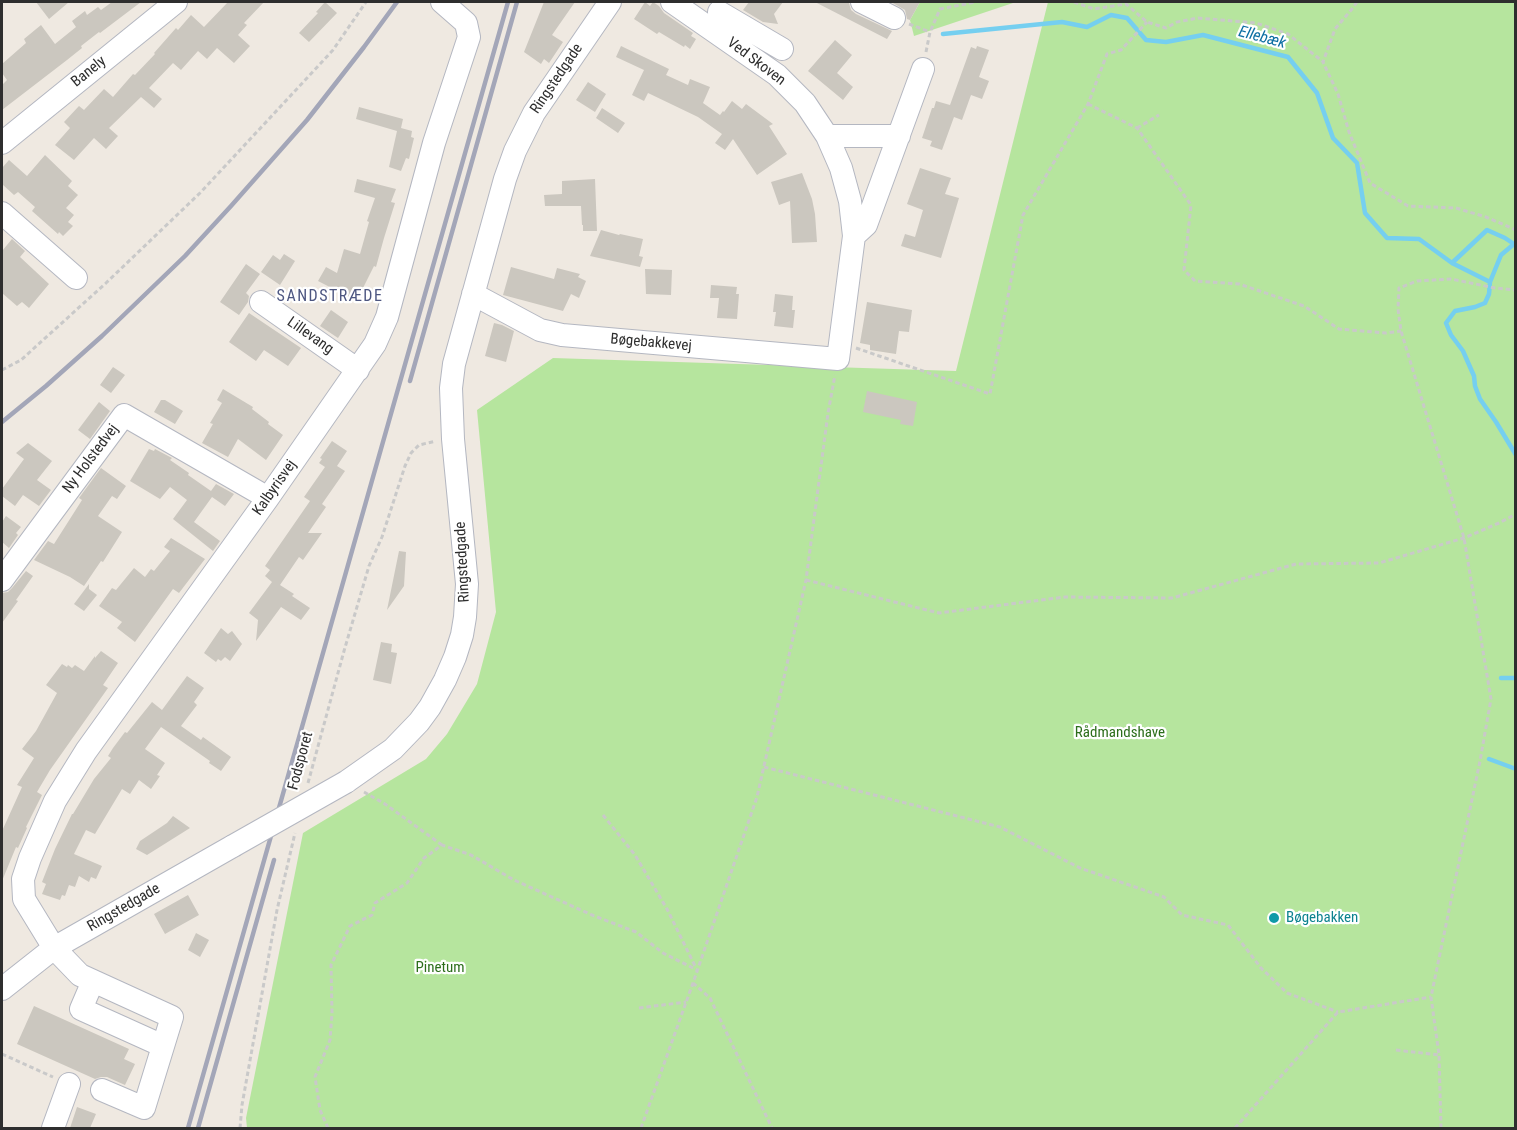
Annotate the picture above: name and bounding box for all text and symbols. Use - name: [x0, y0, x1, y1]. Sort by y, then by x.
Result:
- water label: Ellebæk: [1236, 23, 1288, 53]
- street label: Ved Skoven: [723, 34, 789, 90]
- street label: Ringstedgade: [527, 40, 587, 118]
- street label: Banely: [68, 53, 110, 91]
- district label: SANDSTRÆDE: [277, 287, 383, 307]
- street label: Lillevang: [283, 314, 337, 358]
- street label: Bøgebakkevej: [610, 330, 692, 356]
- street label: Ny Holstedvej: [59, 421, 123, 497]
- street label: Kalbyrisvej: [249, 457, 301, 519]
- street label: Ringstedgade: [452, 521, 474, 603]
- park label: Rådmandshave: [1075, 724, 1165, 742]
- street label: Fodsporet: [285, 730, 317, 792]
- street label: Ringstedgade: [84, 880, 164, 936]
- place label: Bøgebakken: [1286, 909, 1358, 927]
- marker: Bøgebakken: [1267, 911, 1281, 925]
- park label: Pinetum: [415, 959, 465, 977]

